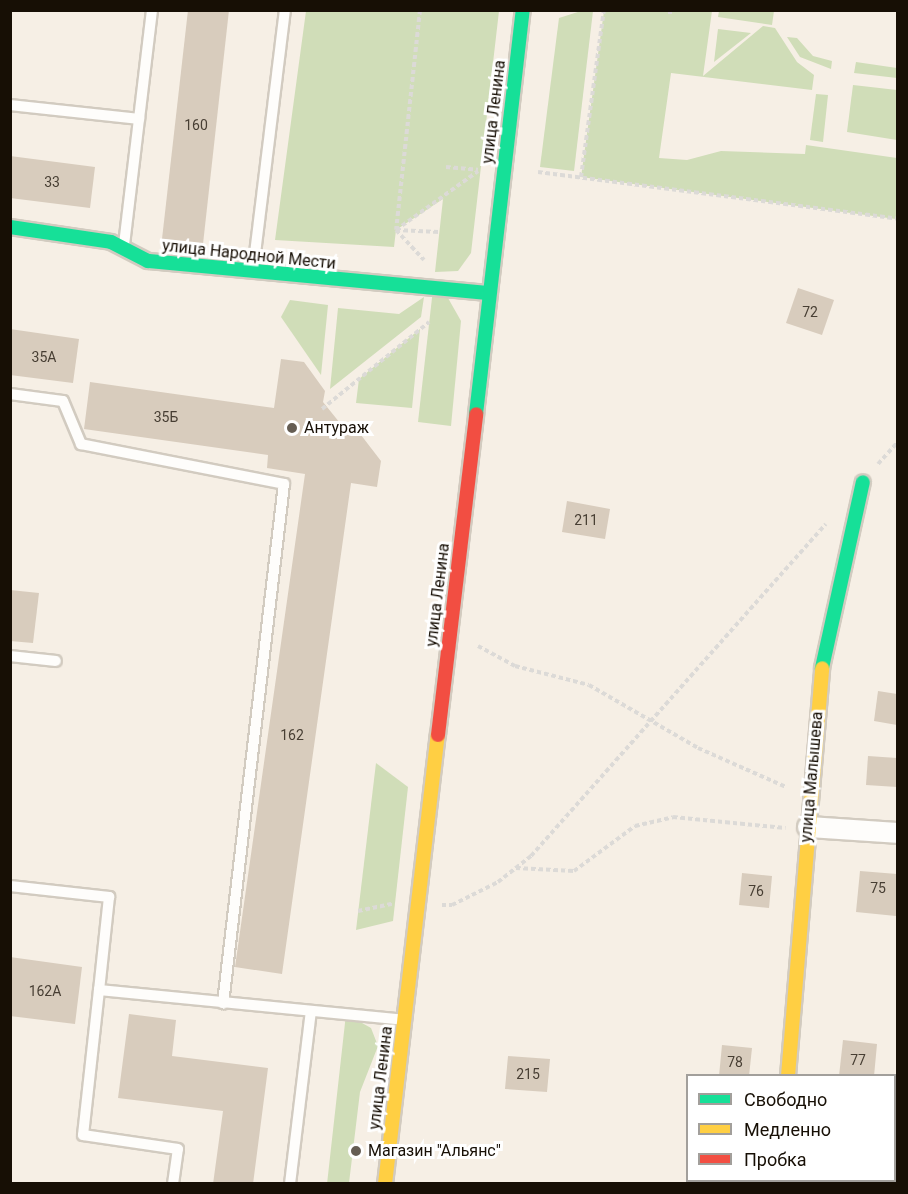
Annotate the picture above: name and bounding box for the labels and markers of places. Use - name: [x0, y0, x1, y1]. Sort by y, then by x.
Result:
- place label: Антураж: [304, 418, 369, 438]
- marker: Антураж: [285, 421, 299, 435]
- place label: Магазин "Альянс": [368, 1141, 501, 1161]
- marker: Магазин "Альянс": [349, 1144, 363, 1158]

